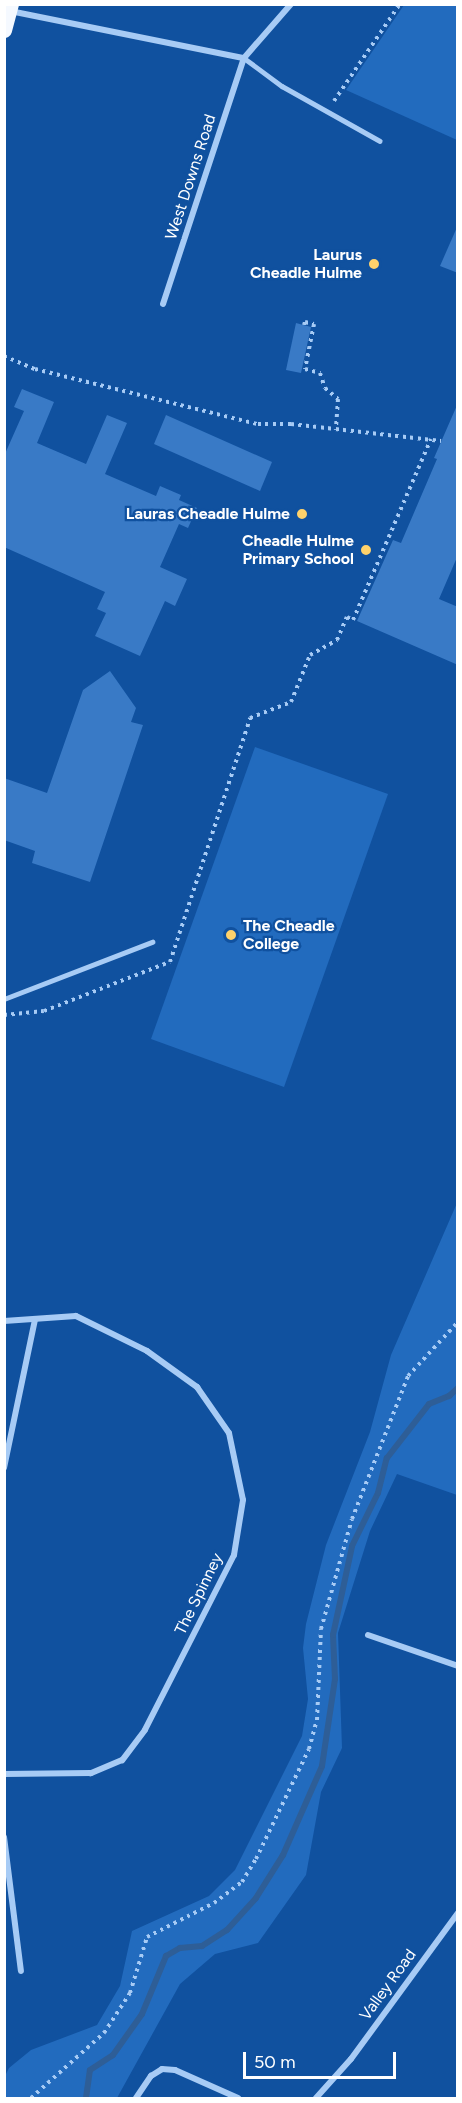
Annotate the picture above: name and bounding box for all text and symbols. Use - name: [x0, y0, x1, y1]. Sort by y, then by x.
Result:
- street label: West Downs Road: [162, 112, 220, 242]
- place label: Laurus Cheadle Hulme: [250, 245, 362, 283]
- marker: Laurus Cheadle Hulme: [367, 257, 381, 271]
- place label: Lauras Cheadle Hulme: [126, 504, 290, 524]
- marker: Lauras Cheadle Hulme: [295, 507, 309, 521]
- place label: Cheadle Hulme Primary School: [242, 531, 354, 569]
- marker: Cheadle Hulme Primary School: [359, 543, 373, 557]
- place label: The Cheadle College: [243, 916, 335, 954]
- marker: The Cheadle College: [224, 928, 238, 942]
- street label: The Spinney: [171, 1550, 227, 1638]
- street label: Valley Road: [356, 1946, 420, 2024]
- scale bar: [246, 2040, 399, 2078]
- text: 50 m: [254, 2051, 296, 2073]

